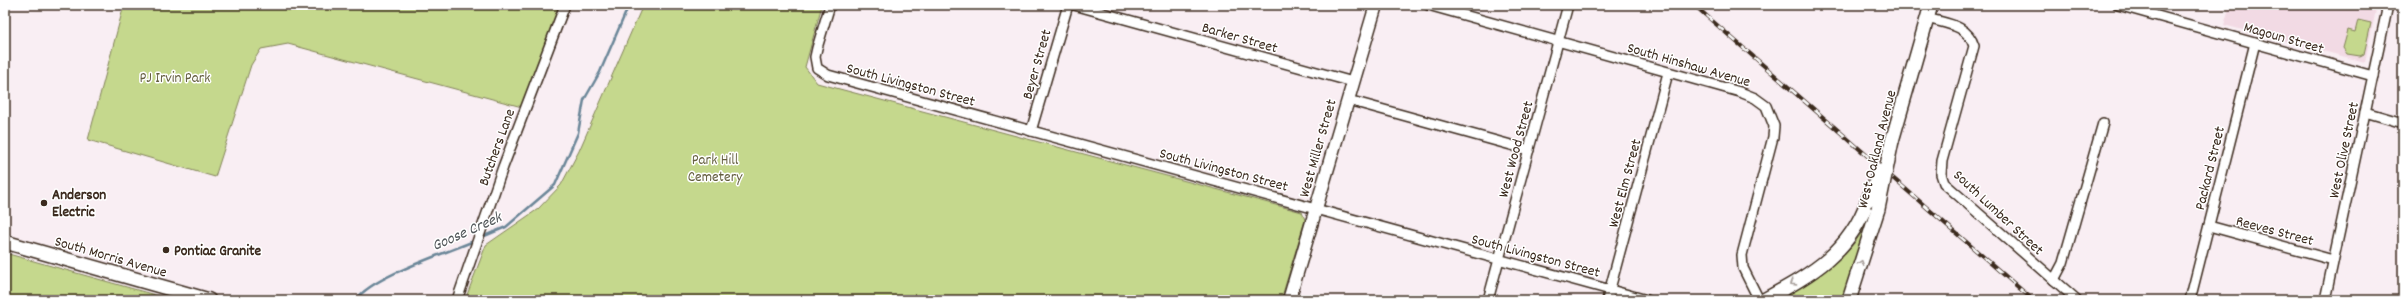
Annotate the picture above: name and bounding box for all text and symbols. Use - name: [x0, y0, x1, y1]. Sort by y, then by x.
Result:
- street label: Magoun Street: [2241, 17, 2327, 61]
- street label: Barker Street: [1199, 18, 1280, 60]
- street label: Beyer Street: [1017, 27, 1059, 102]
- street label: South Hinshaw Avenue: [1624, 38, 1753, 94]
- street label: South Livingston Street: [844, 58, 978, 114]
- park label: PJ Irvin Park: [140, 68, 210, 90]
- street label: West Oakland Avenue: [1853, 88, 1903, 211]
- street label: West Miller Street: [1294, 96, 1344, 200]
- street label: West Wood Street: [1493, 98, 1541, 200]
- street label: West Olive Street: [2324, 100, 2366, 201]
- street label: Butchers Lane: [474, 106, 522, 189]
- street label: Packard Street: [2190, 124, 2232, 213]
- street label: West Elm Street: [1604, 136, 1648, 230]
- street label: South Livingston Street: [1157, 143, 1291, 199]
- park label: Park Hill Cemetery: [688, 150, 743, 189]
- street label: South Lumber Street: [1947, 166, 2048, 262]
- place label: Anderson Electric: [52, 185, 106, 224]
- marker: Anderson Electric: [39, 198, 49, 208]
- water label: Goose Creek: [428, 206, 507, 258]
- street label: Reeves Street: [2233, 211, 2316, 253]
- street label: South Livingston Street: [1469, 229, 1603, 285]
- street label: South Morris Avenue: [52, 231, 169, 285]
- place label: Pontiac Granite: [174, 241, 262, 263]
- marker: Pontiac Granite: [161, 245, 171, 255]
- one-way arrow: [1856, 259, 1865, 266]
- one-way arrow: [1790, 279, 1797, 286]

